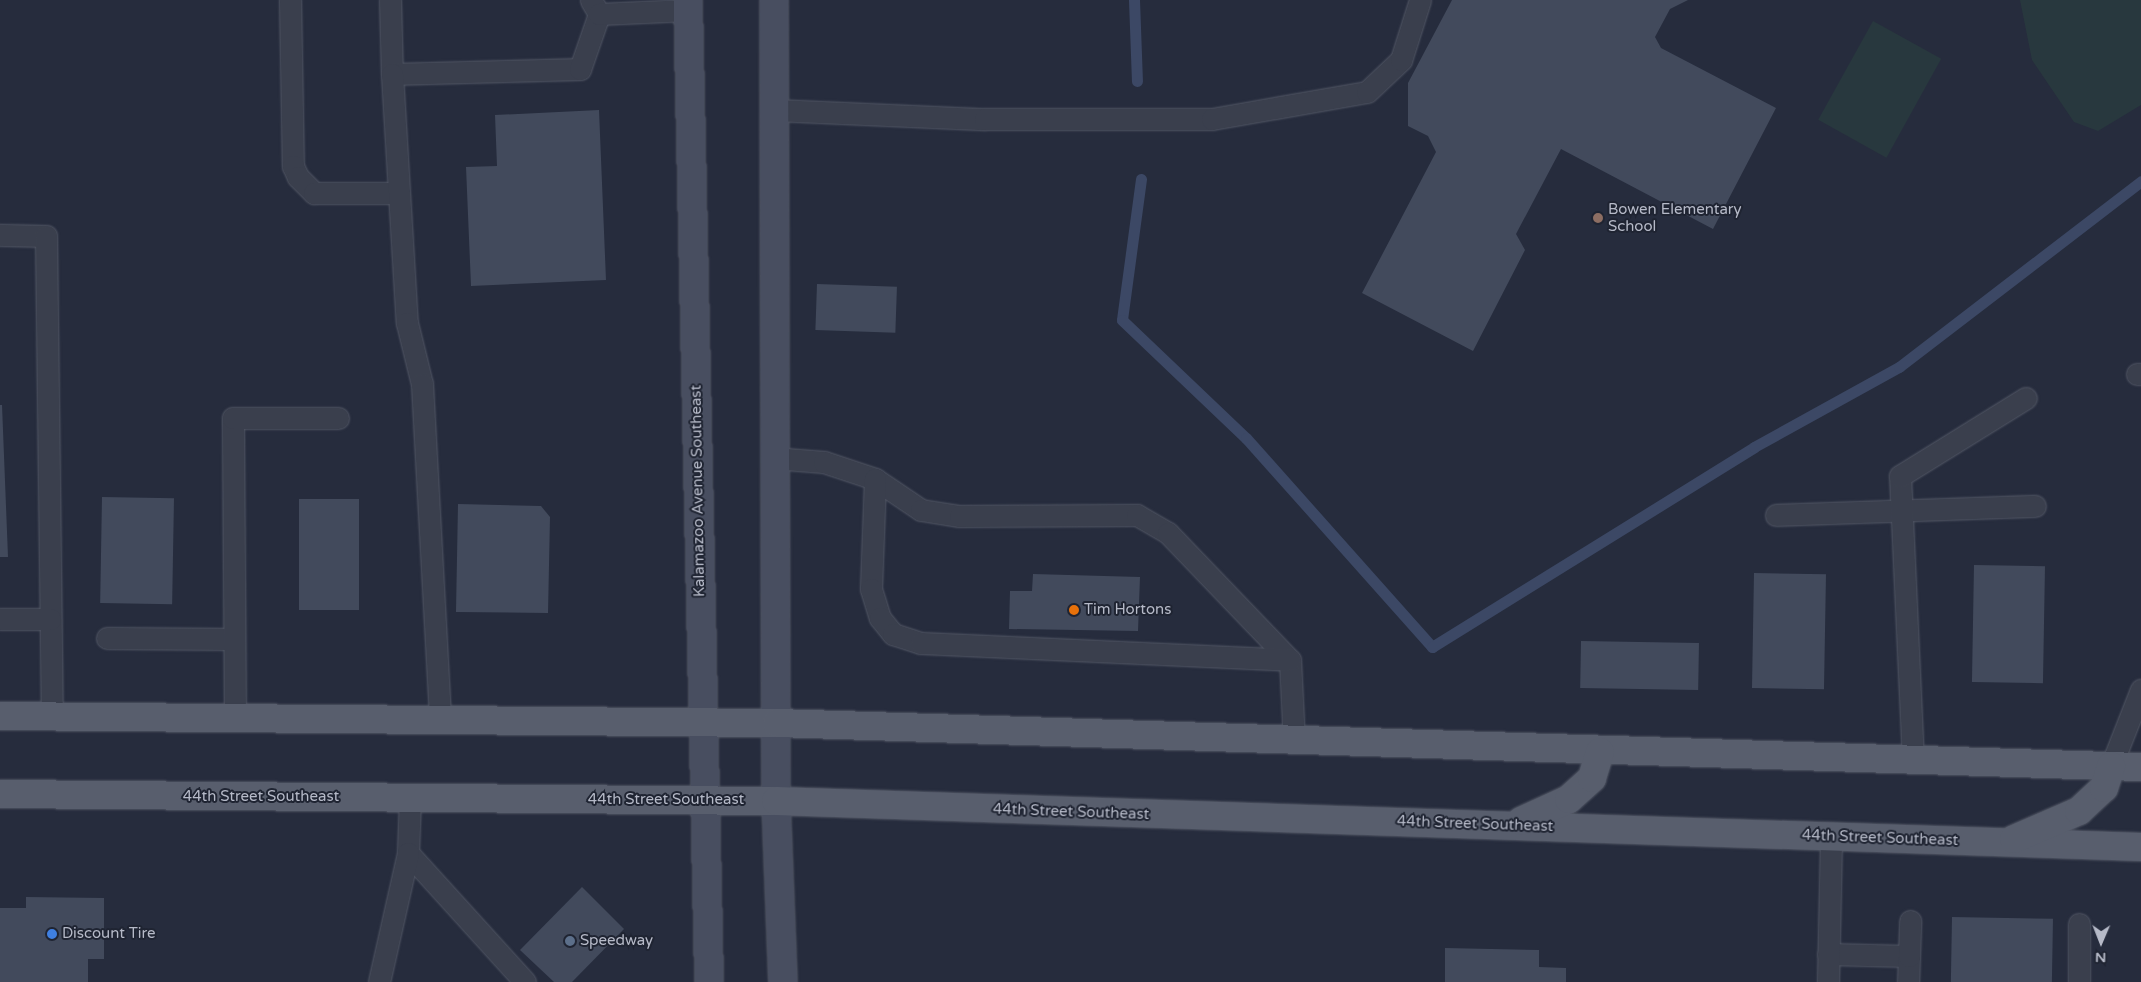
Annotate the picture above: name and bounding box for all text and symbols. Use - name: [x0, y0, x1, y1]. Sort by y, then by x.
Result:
- place label: Bowen Elementary School: [1608, 200, 1742, 235]
- marker: Bowen Elementary School: [1592, 212, 1604, 224]
- street label: Kalamazoo Avenue Southeast: [687, 385, 709, 597]
- place label: Tim Hortons: [1084, 601, 1171, 619]
- marker: Tim Hortons: [1068, 604, 1080, 616]
- street label: 44th Street Southeast: [183, 788, 339, 806]
- street label: 44th Street Southeast: [588, 791, 744, 809]
- street label: 44th Street Southeast: [992, 800, 1150, 824]
- street label: 44th Street Southeast: [1396, 812, 1554, 836]
- street label: 44th Street Southeast: [1801, 826, 1959, 850]
- north arrow: [2076, 917, 2126, 967]
- place label: Discount Tire: [62, 925, 156, 943]
- marker: Discount Tire: [46, 928, 58, 940]
- place label: Speedway: [580, 932, 653, 950]
- marker: Speedway: [564, 935, 576, 947]
- text: N: [2095, 949, 2107, 966]

